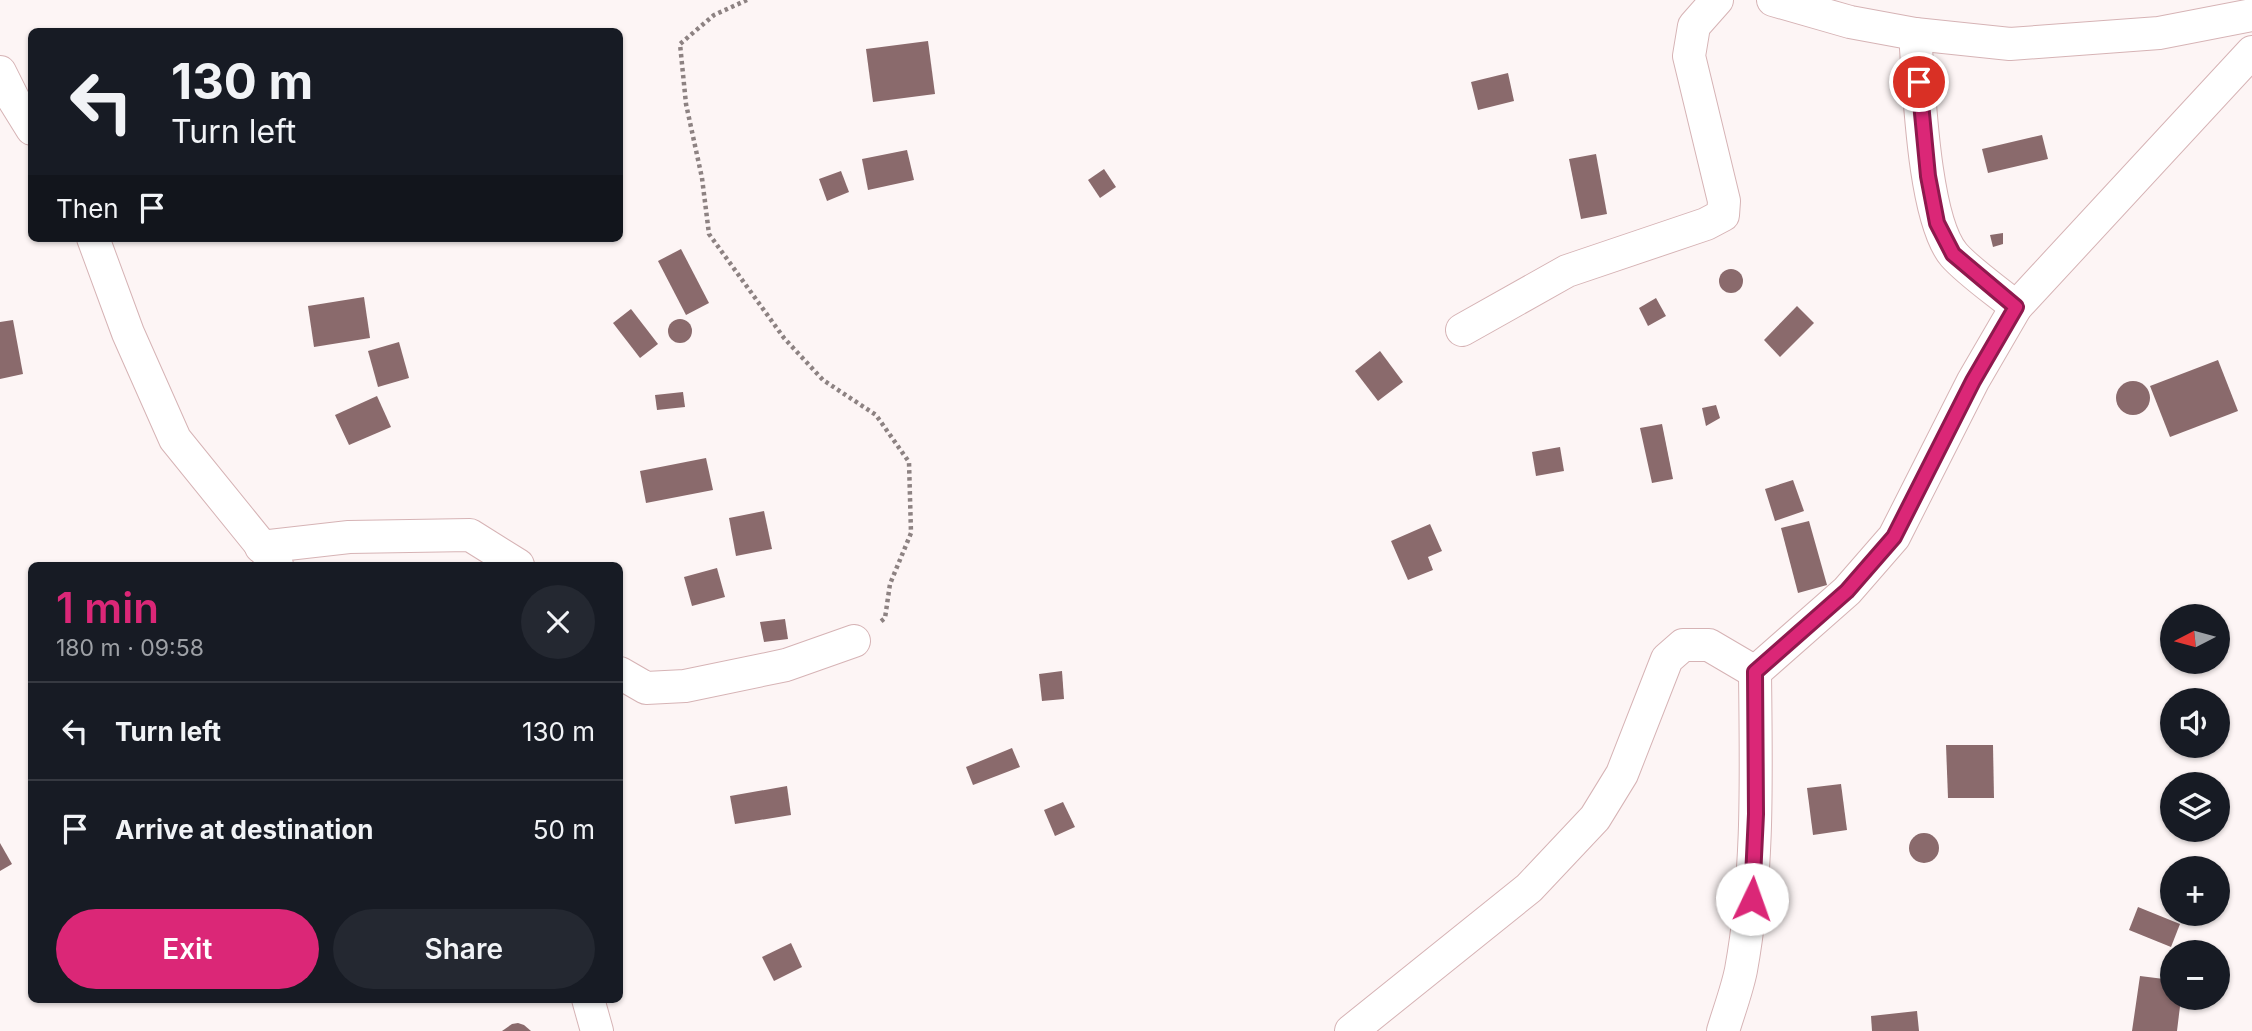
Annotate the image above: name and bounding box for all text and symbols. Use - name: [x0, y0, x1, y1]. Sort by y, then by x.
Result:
- text: 130 m: [171, 52, 313, 111]
- pin: [1889, 52, 1949, 112]
- icon: left: [56, 56, 147, 147]
- icon: arrive: [1900, 63, 1938, 101]
- text: Turn left: [171, 112, 296, 151]
- icon: arrive: [133, 189, 171, 227]
- text: Then: [56, 193, 119, 224]
- text: 1 min: [56, 582, 159, 633]
- button: close: [521, 585, 595, 659]
- north arrow: [2160, 604, 2230, 674]
- map controls: [2160, 604, 2230, 1010]
- text: 180 m · 09:58: [56, 634, 204, 662]
- button: sound: [2160, 688, 2230, 758]
- icon: left: [56, 712, 94, 750]
- text: Turn left: [115, 716, 221, 747]
- text: 130 m: [522, 716, 595, 747]
- button: layers: [2160, 772, 2230, 842]
- icon: arrive: [56, 810, 94, 848]
- text: Arrive at destination: [115, 814, 374, 845]
- text: 50 m: [533, 814, 595, 845]
- button: +: [2160, 856, 2230, 926]
- position arrow: [1715, 862, 1789, 936]
- button: Exit: [56, 909, 319, 989]
- button: Share: [333, 909, 595, 989]
- button: −: [2160, 940, 2230, 1010]

